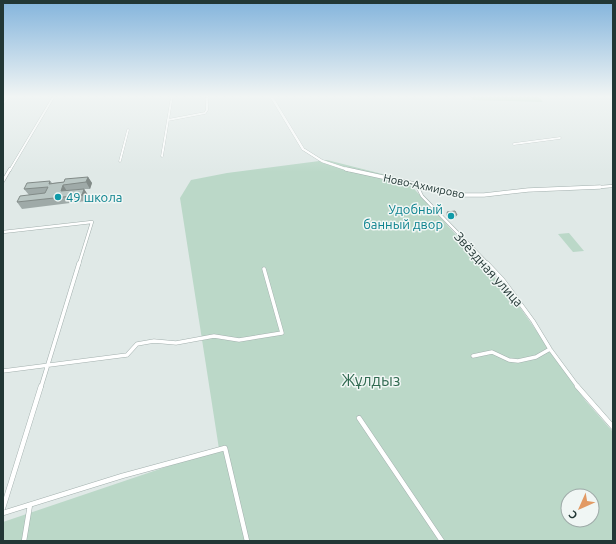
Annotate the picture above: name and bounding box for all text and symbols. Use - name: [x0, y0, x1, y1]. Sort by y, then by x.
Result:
- street label: Ново-Ахмирово: [382, 172, 466, 200]
- place label: 49 школа: [66, 190, 123, 204]
- marker: 49 школа: [53, 192, 63, 202]
- place label: Удобный банный двор: [363, 202, 443, 231]
- marker: Удобный банный двор: [446, 211, 456, 221]
- street label: Звёздная улица: [452, 229, 526, 309]
- park label: Жұлдыз: [341, 371, 401, 389]
- north arrow: [560, 488, 600, 528]
- text: С: [566, 508, 580, 522]

